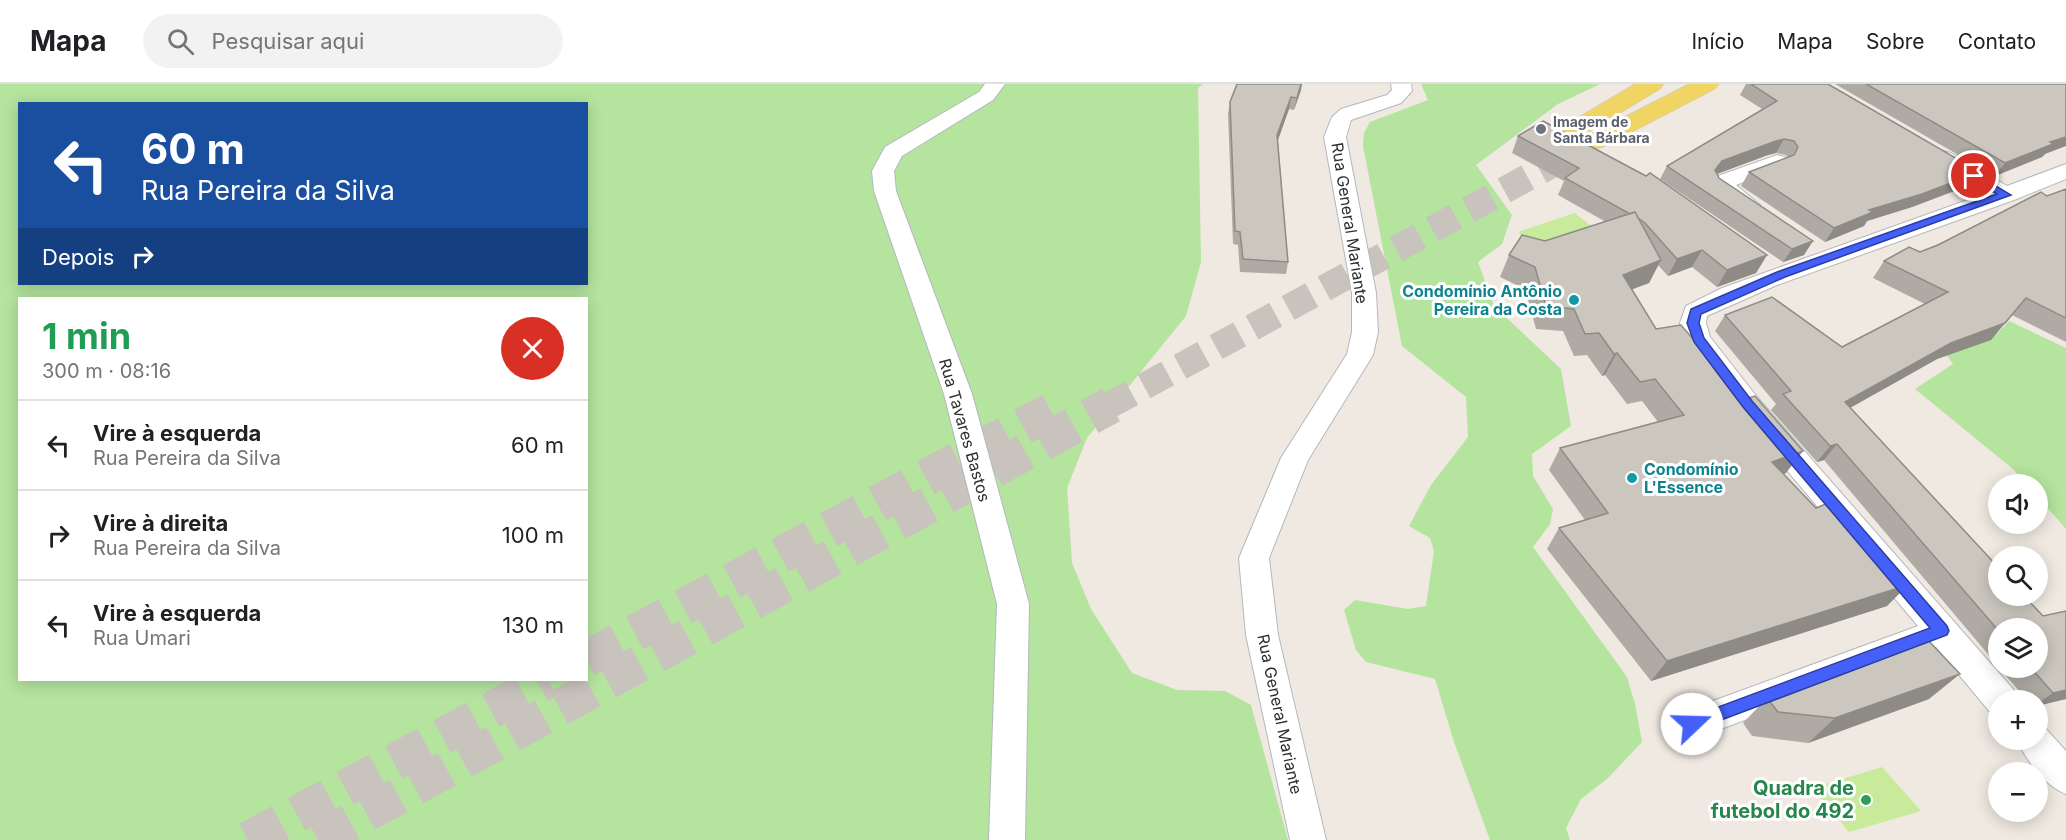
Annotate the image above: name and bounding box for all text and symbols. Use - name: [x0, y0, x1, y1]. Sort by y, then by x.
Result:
- search box: [143, 14, 563, 68]
- text: Mapa: [30, 24, 107, 58]
- icon: search: [164, 25, 197, 58]
- text: Pesquisar aqui: [212, 28, 364, 54]
- text: Início: [1691, 29, 1744, 54]
- text: Mapa: [1777, 29, 1833, 54]
- text: Sobre: [1866, 29, 1925, 54]
- text: Contato: [1958, 29, 2036, 54]
- place label: Imagem de Santa Bárbara: [1553, 113, 1650, 146]
- marker: Imagem de Santa Bárbara: [1534, 122, 1548, 136]
- text: 60 m: [141, 123, 245, 174]
- icon: left: [42, 126, 120, 204]
- street label: Rua General Mariante: [1327, 141, 1373, 305]
- pin: [1948, 150, 1999, 201]
- icon: arrive: [1957, 159, 1990, 192]
- text: Rua Pereira da Silva: [141, 174, 395, 207]
- icon: right: [126, 240, 159, 273]
- text: Depois: [42, 244, 114, 270]
- place label: Condomínio Antônio Pereira da Costa: [1402, 281, 1562, 319]
- marker: Condomínio Antônio Pereira da Costa: [1567, 293, 1581, 307]
- text: 1 min: [42, 314, 131, 358]
- button: close: [501, 317, 564, 380]
- street label: Rua Tavares Bastos: [935, 356, 995, 504]
- text: 300 m · 08:16: [42, 359, 171, 383]
- text: Vire à esquerda: [93, 420, 261, 446]
- icon: left: [42, 429, 75, 462]
- text: 60 m: [511, 432, 564, 458]
- text: Rua Pereira da Silva: [93, 446, 281, 470]
- place label: Condomínio L'Essence: [1644, 459, 1739, 497]
- marker: Condomínio L'Essence: [1625, 471, 1639, 485]
- map controls: [1988, 474, 2048, 822]
- button: sound: [1988, 474, 2048, 534]
- text: Vire à direita: [93, 510, 228, 536]
- icon: right: [42, 519, 75, 552]
- text: 100 m: [502, 522, 564, 548]
- text: Rua Pereira da Silva: [93, 536, 281, 560]
- button: search: [1988, 546, 2048, 606]
- text: Vire à esquerda: [93, 600, 261, 626]
- icon: left: [42, 609, 75, 642]
- text: 130 m: [502, 612, 564, 638]
- button: layers: [1988, 618, 2048, 678]
- text: Rua Umari: [93, 626, 191, 650]
- street label: Rua General Mariante: [1253, 632, 1307, 796]
- button: +: [1988, 690, 2048, 750]
- position arrow: [1660, 692, 1724, 756]
- button: −: [1988, 762, 2048, 822]
- place label: Quadra de futebol do 492: [1711, 776, 1854, 823]
- marker: Quadra de futebol do 492: [1859, 793, 1873, 807]

